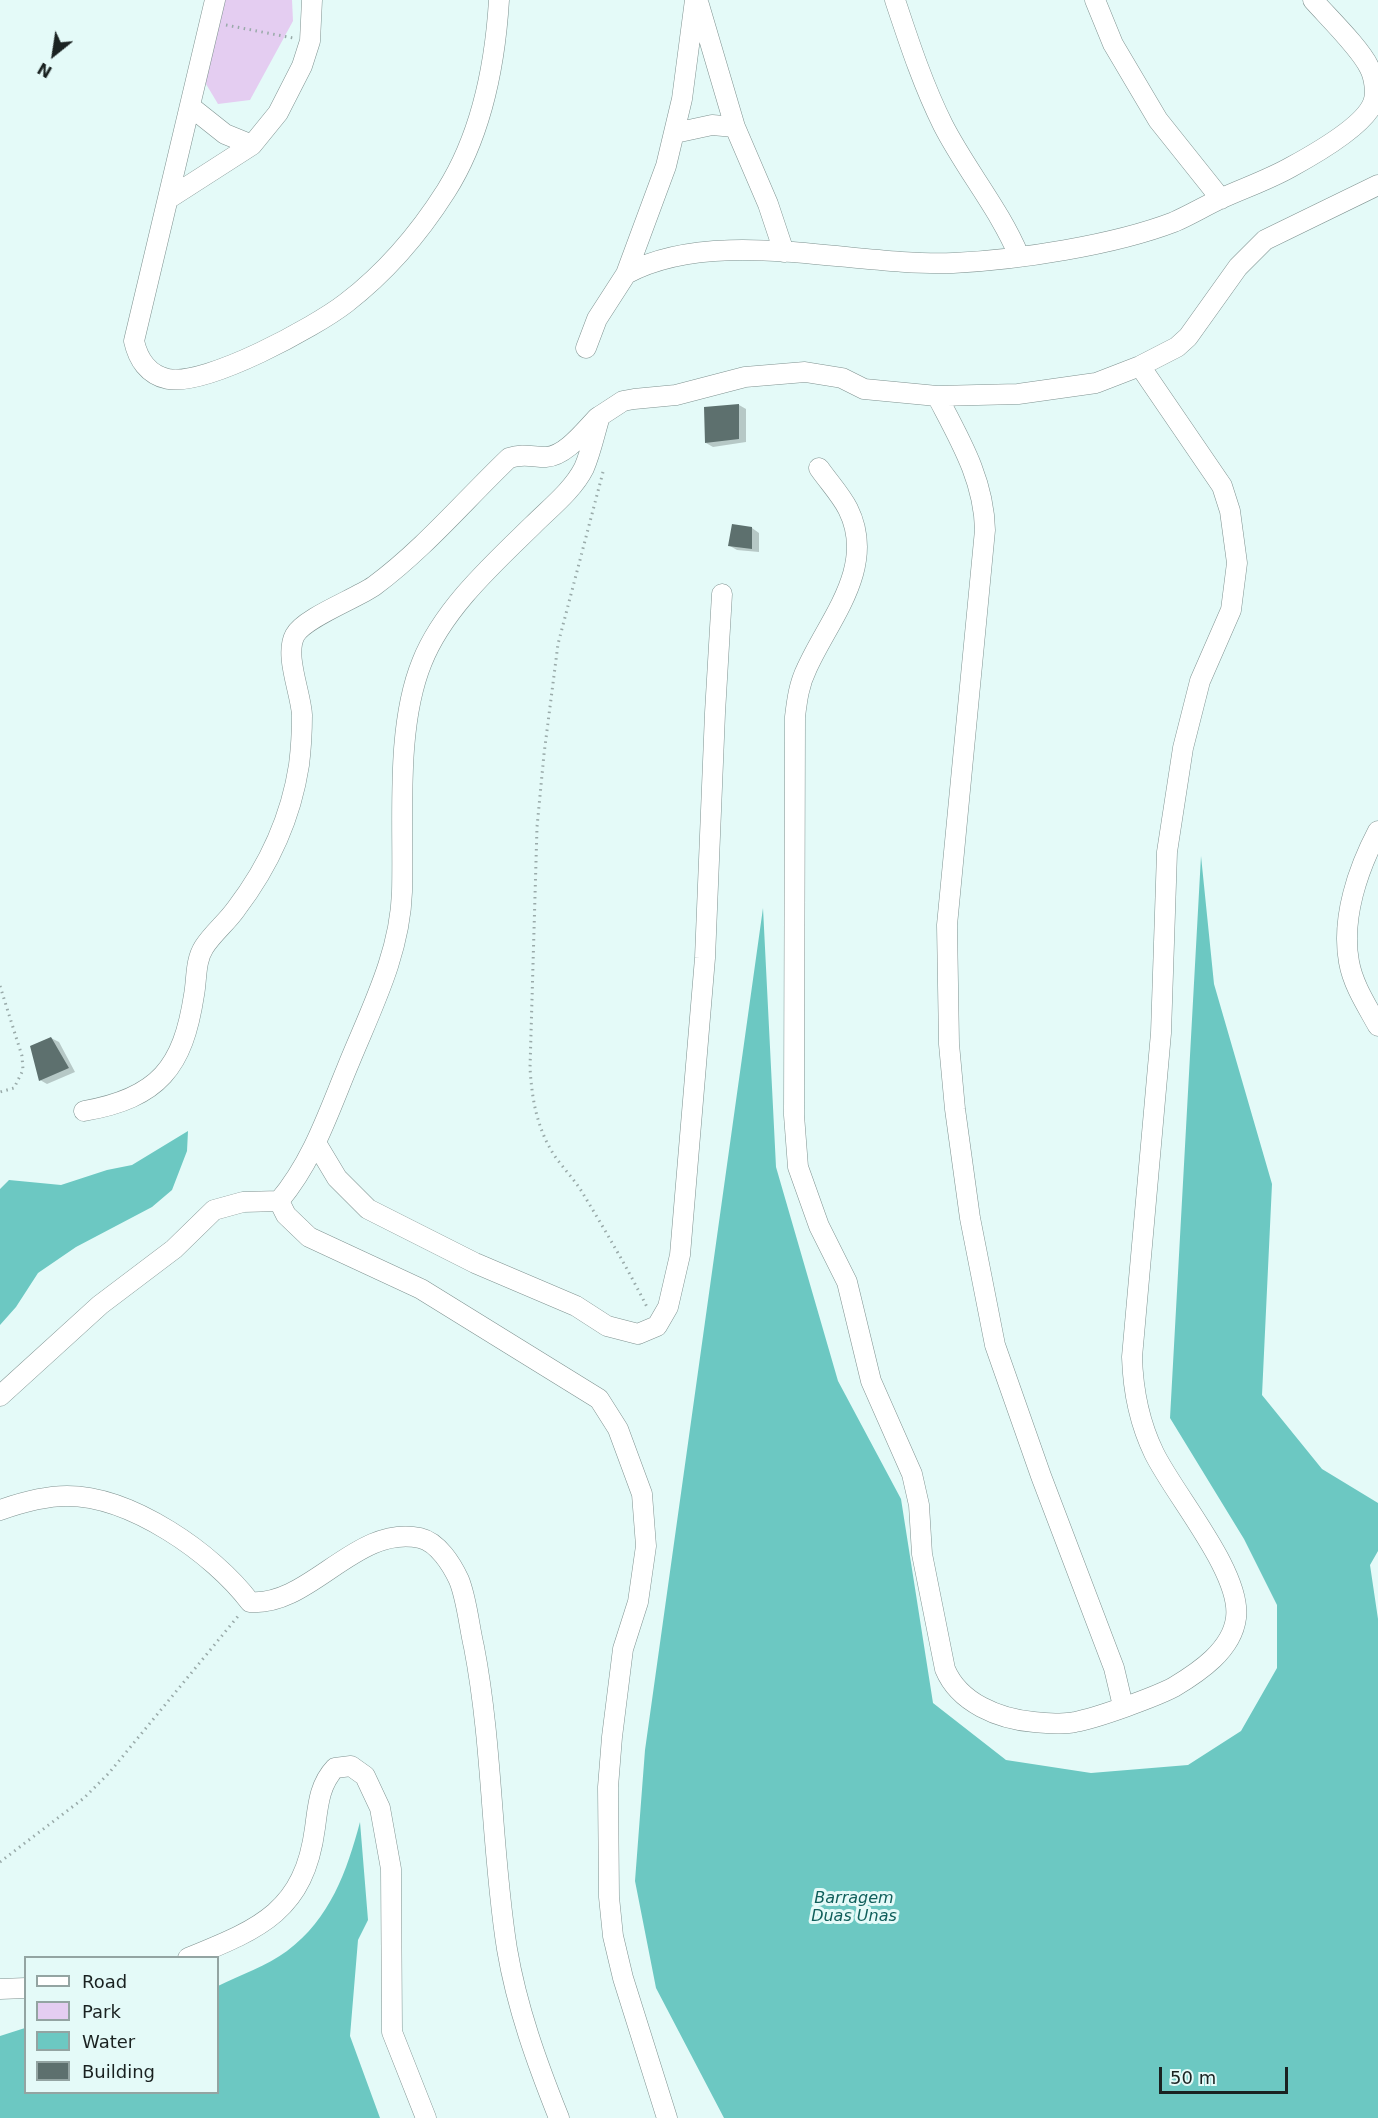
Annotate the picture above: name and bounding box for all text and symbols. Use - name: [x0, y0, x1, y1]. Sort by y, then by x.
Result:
- north arrow: [24, 24, 84, 84]
- text: N: [34, 58, 55, 82]
- water label: Barragem Duas Unas: [811, 1889, 897, 1927]
- legend: [24, 1956, 219, 2094]
- text: Road: [82, 1971, 127, 1992]
- text: Park: [82, 2001, 121, 2022]
- text: Water: [82, 2031, 135, 2052]
- scale bar: [1162, 2055, 1291, 2093]
- text: Building: [82, 2061, 155, 2082]
- text: 50 m: [1170, 2067, 1216, 2088]

